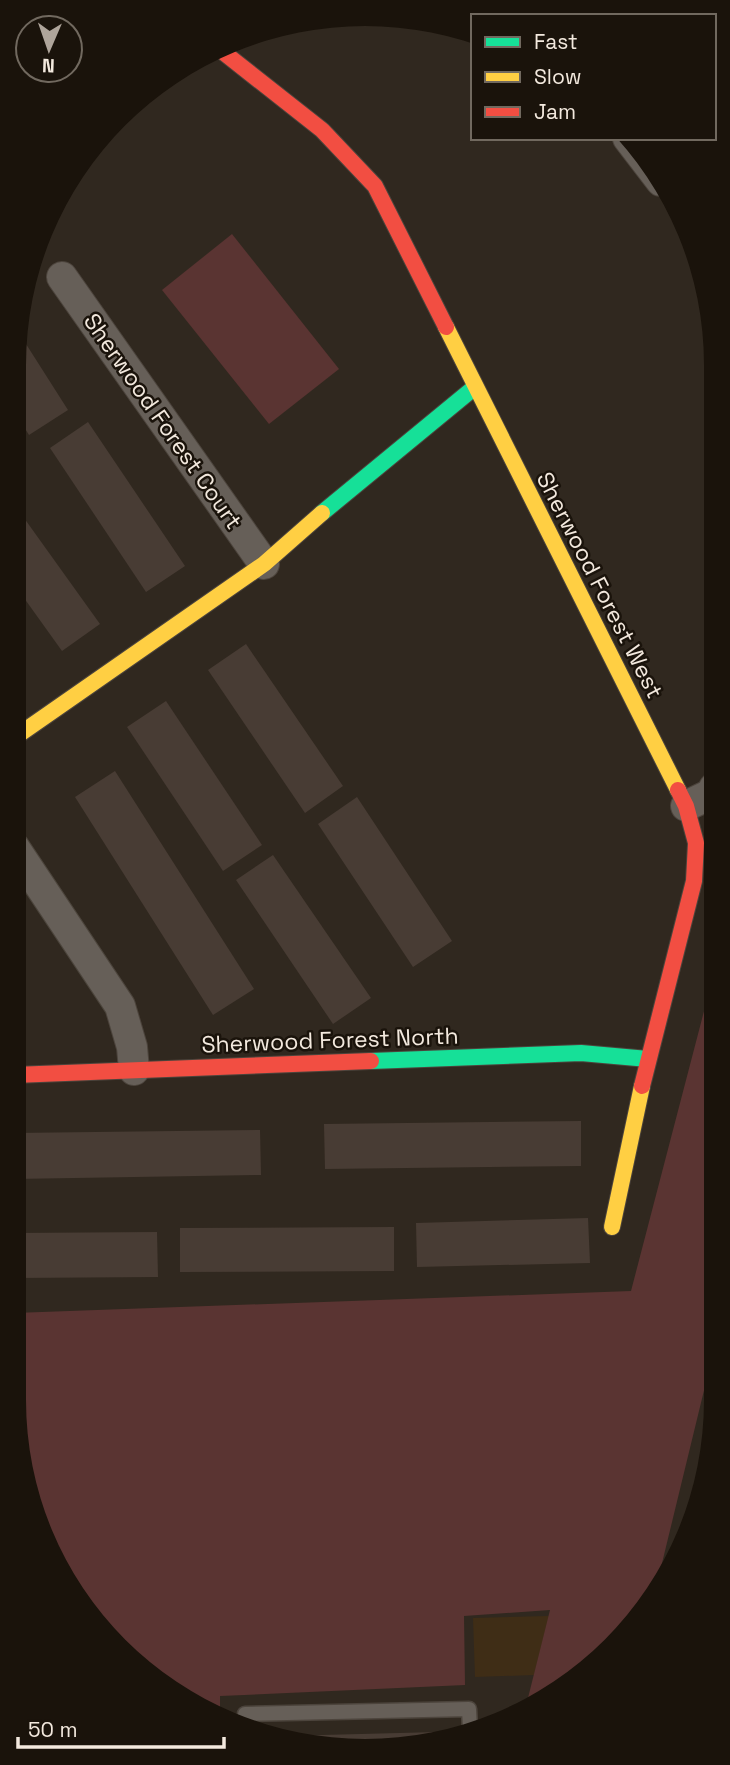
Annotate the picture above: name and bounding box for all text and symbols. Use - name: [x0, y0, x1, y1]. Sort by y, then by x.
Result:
- north arrow: [14, 14, 84, 84]
- legend: [471, 14, 716, 140]
- text: Fast: [534, 28, 578, 55]
- text: N: [42, 53, 55, 78]
- text: Slow: [534, 63, 582, 90]
- text: Jam: [534, 98, 576, 125]
- street label: Sherwood Forest Court: [77, 307, 249, 535]
- street label: Sherwood Forest West: [530, 467, 670, 703]
- street label: Sherwood Forest North: [201, 1021, 459, 1059]
- scale bar: [18, 1706, 224, 1750]
- text: 50 m: [28, 1716, 78, 1743]

